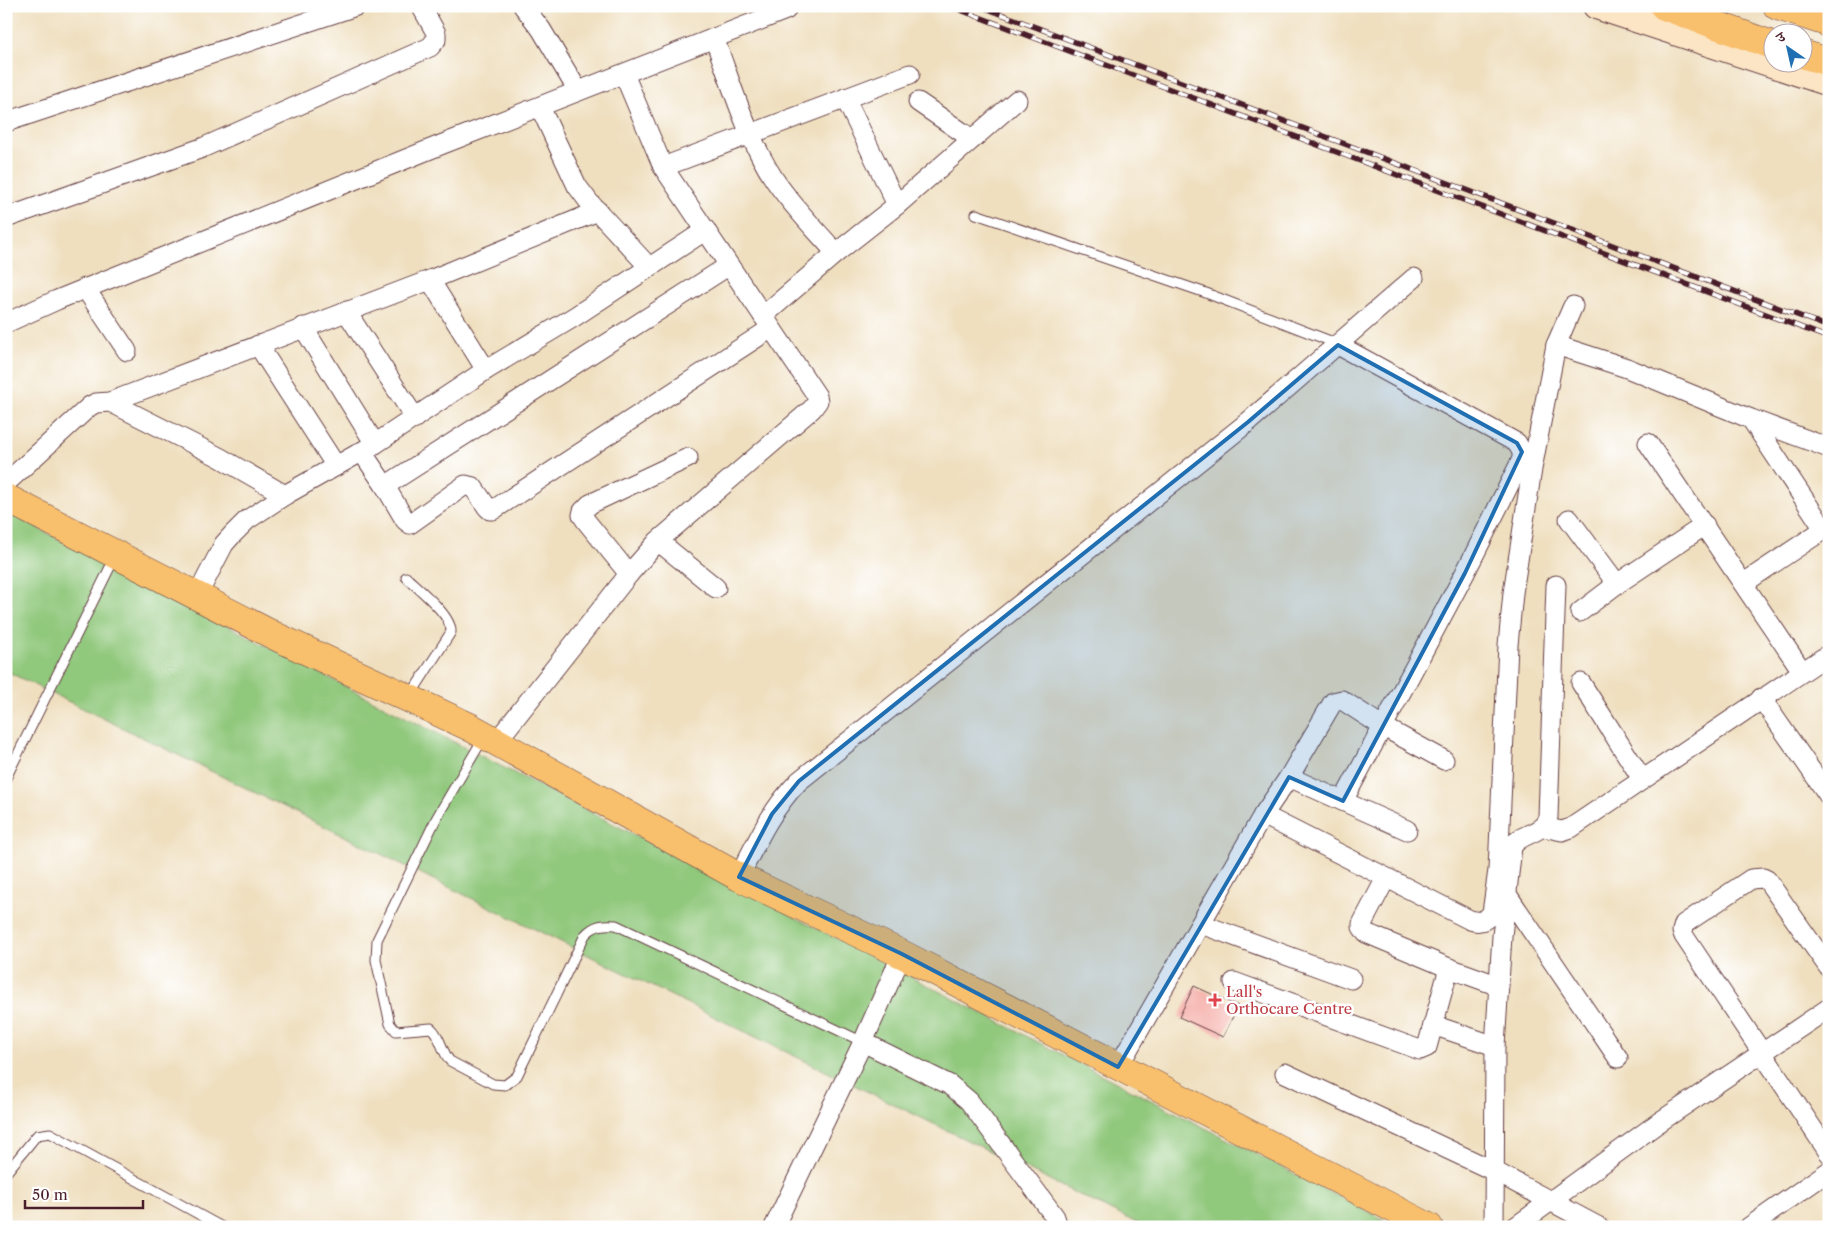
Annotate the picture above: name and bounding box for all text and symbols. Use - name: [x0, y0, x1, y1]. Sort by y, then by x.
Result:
- north arrow: [1762, 22, 1812, 72]
- text: उ: [1772, 27, 1789, 47]
- place label: Lall's Orthocare Centre: [1226, 982, 1352, 1018]
- marker: Lall's Orthocare Centre: [1208, 993, 1222, 1007]
- scale bar: [25, 1178, 142, 1210]
- text: 50 m: [32, 1185, 68, 1204]

